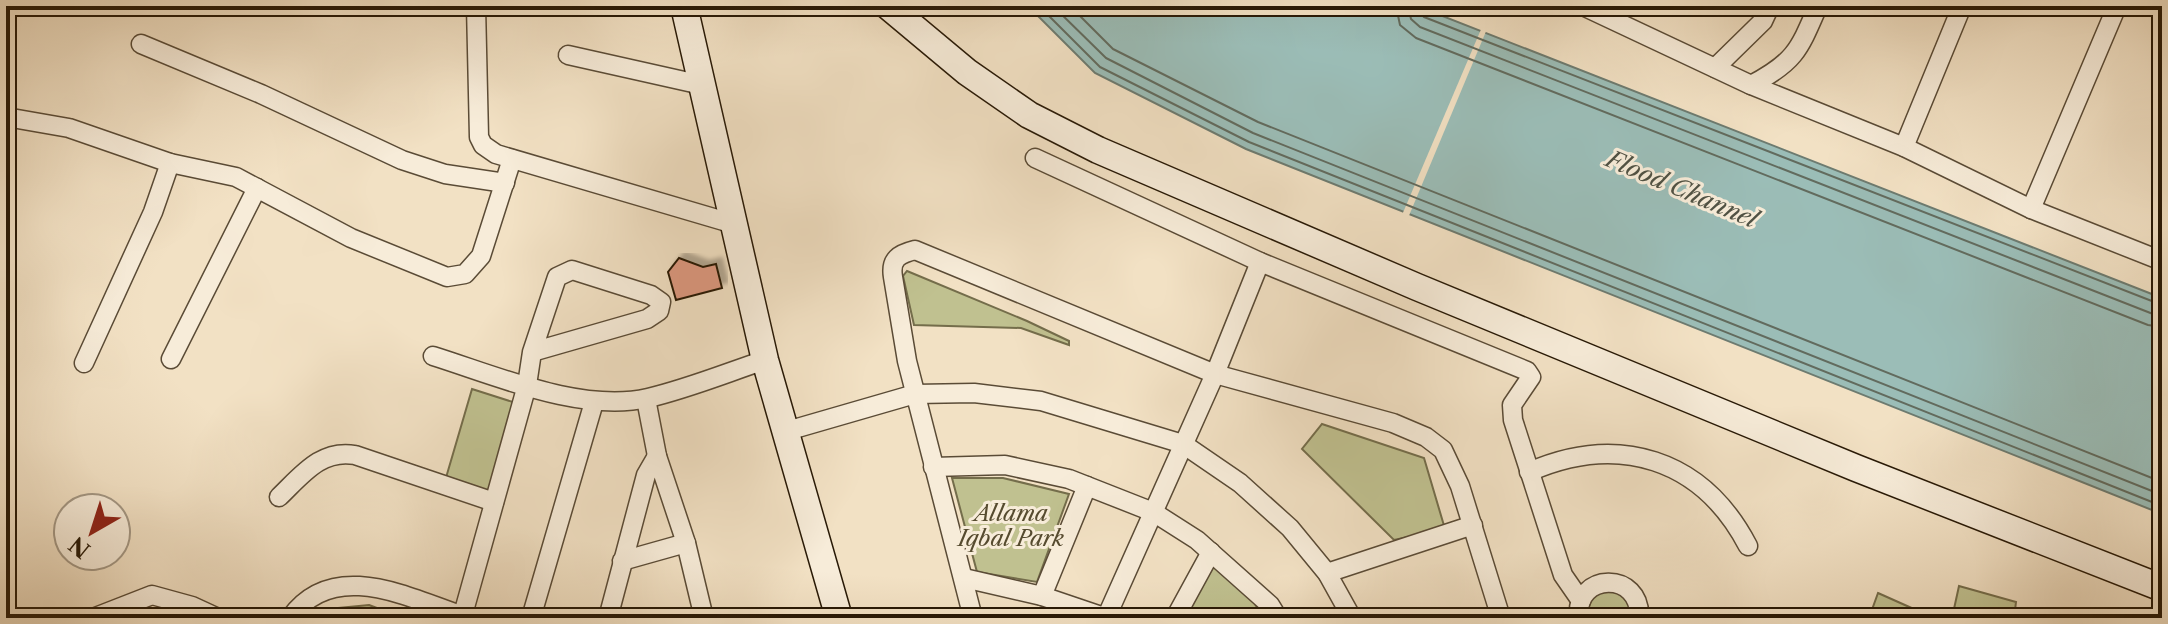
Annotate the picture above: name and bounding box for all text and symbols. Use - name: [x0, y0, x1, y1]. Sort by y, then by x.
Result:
- water label: Flood Channel: [1600, 143, 1764, 235]
- north arrow: [52, 492, 132, 572]
- park label: Allama Iqbal Park: [956, 500, 1065, 552]
- text: N: [64, 531, 96, 564]

